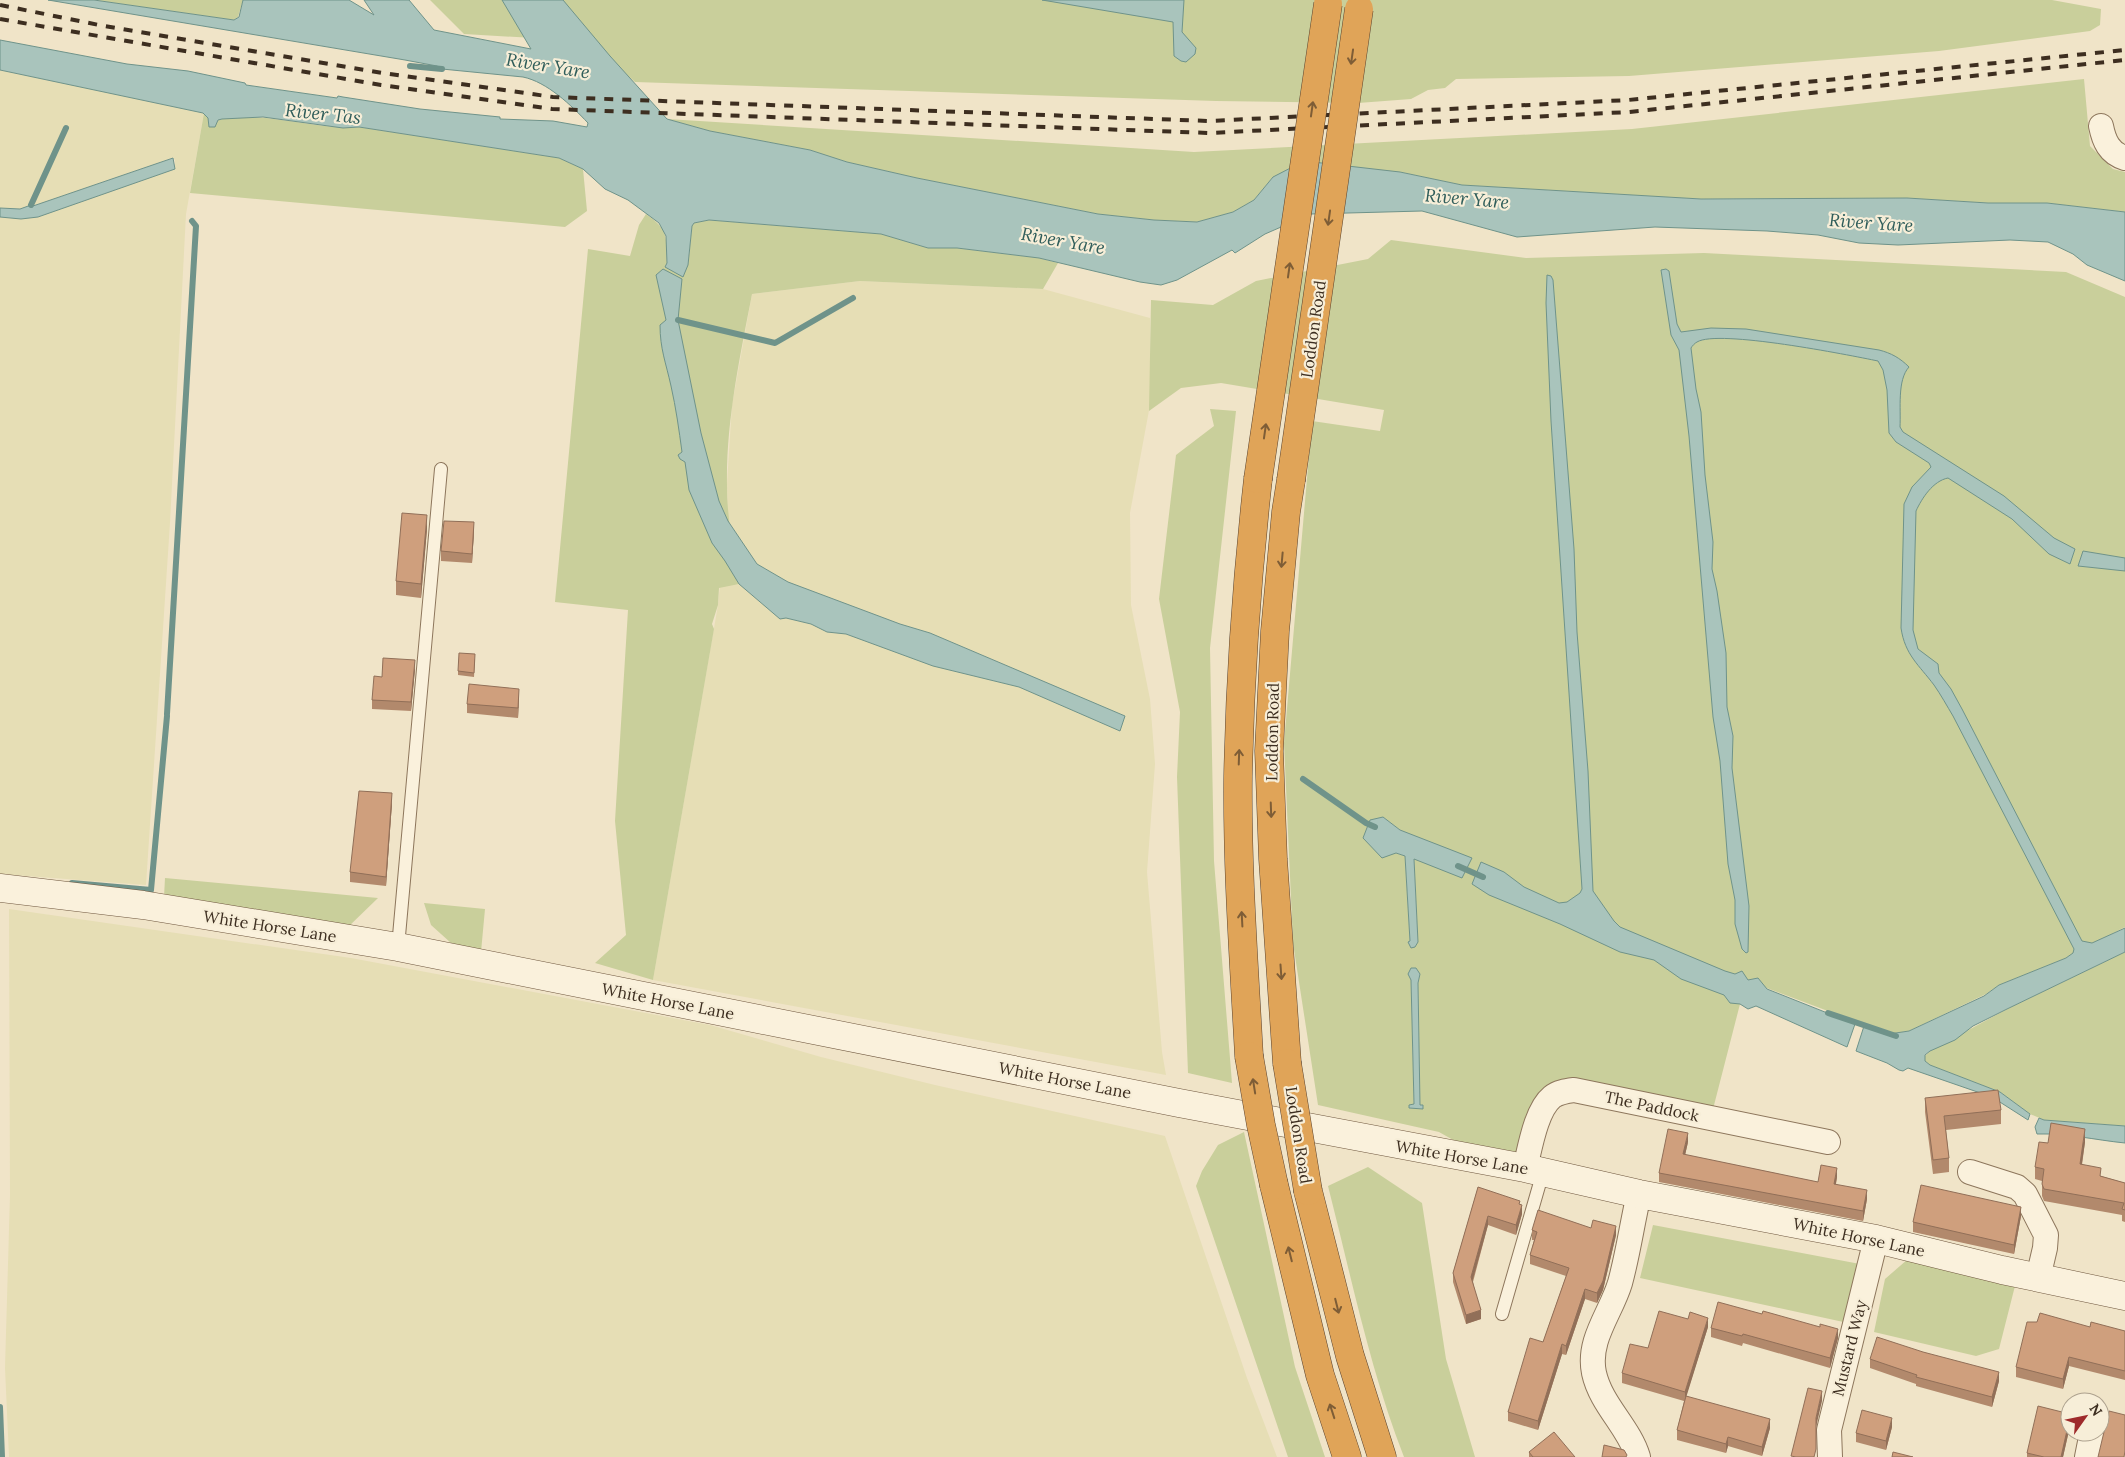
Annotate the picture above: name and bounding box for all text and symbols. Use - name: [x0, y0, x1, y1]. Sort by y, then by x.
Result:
- water label: River Yare: [505, 48, 592, 83]
- one-way arrow: [1347, 49, 1357, 65]
- water label: River Tas: [284, 98, 362, 129]
- one-way arrow: [1308, 101, 1318, 117]
- water label: River Yare: [1424, 183, 1510, 214]
- water label: River Yare: [1828, 208, 1914, 237]
- one-way arrow: [1323, 210, 1333, 226]
- water label: River Yare: [1019, 222, 1107, 259]
- one-way arrow: [1284, 262, 1294, 278]
- street label: Loddon Road: [1296, 279, 1330, 379]
- one-way arrow: [1260, 423, 1270, 439]
- one-way arrow: [1277, 552, 1286, 568]
- street label: Loddon Road: [1261, 682, 1283, 781]
- one-way arrow: [1234, 749, 1244, 766]
- one-way arrow: [1266, 801, 1276, 817]
- street label: White Horse Lane: [202, 906, 338, 946]
- one-way arrow: [1238, 912, 1247, 928]
- one-way arrow: [1276, 964, 1285, 980]
- street label: White Horse Lane: [600, 978, 736, 1024]
- street label: White Horse Lane: [997, 1057, 1133, 1103]
- one-way arrow: [1249, 1078, 1259, 1094]
- street label: Loddon Road: [1281, 1085, 1317, 1185]
- street label: The Paddock: [1603, 1086, 1701, 1126]
- street label: White Horse Lane: [1394, 1135, 1530, 1179]
- street label: White Horse Lane: [1791, 1213, 1927, 1261]
- one-way arrow: [1285, 1246, 1294, 1262]
- one-way arrow: [1333, 1297, 1342, 1313]
- street label: Mustard Way: [1827, 1297, 1871, 1398]
- north arrow: [2060, 1392, 2110, 1442]
- text: N: [2085, 1400, 2106, 1420]
- one-way arrow: [1326, 1403, 1336, 1419]

